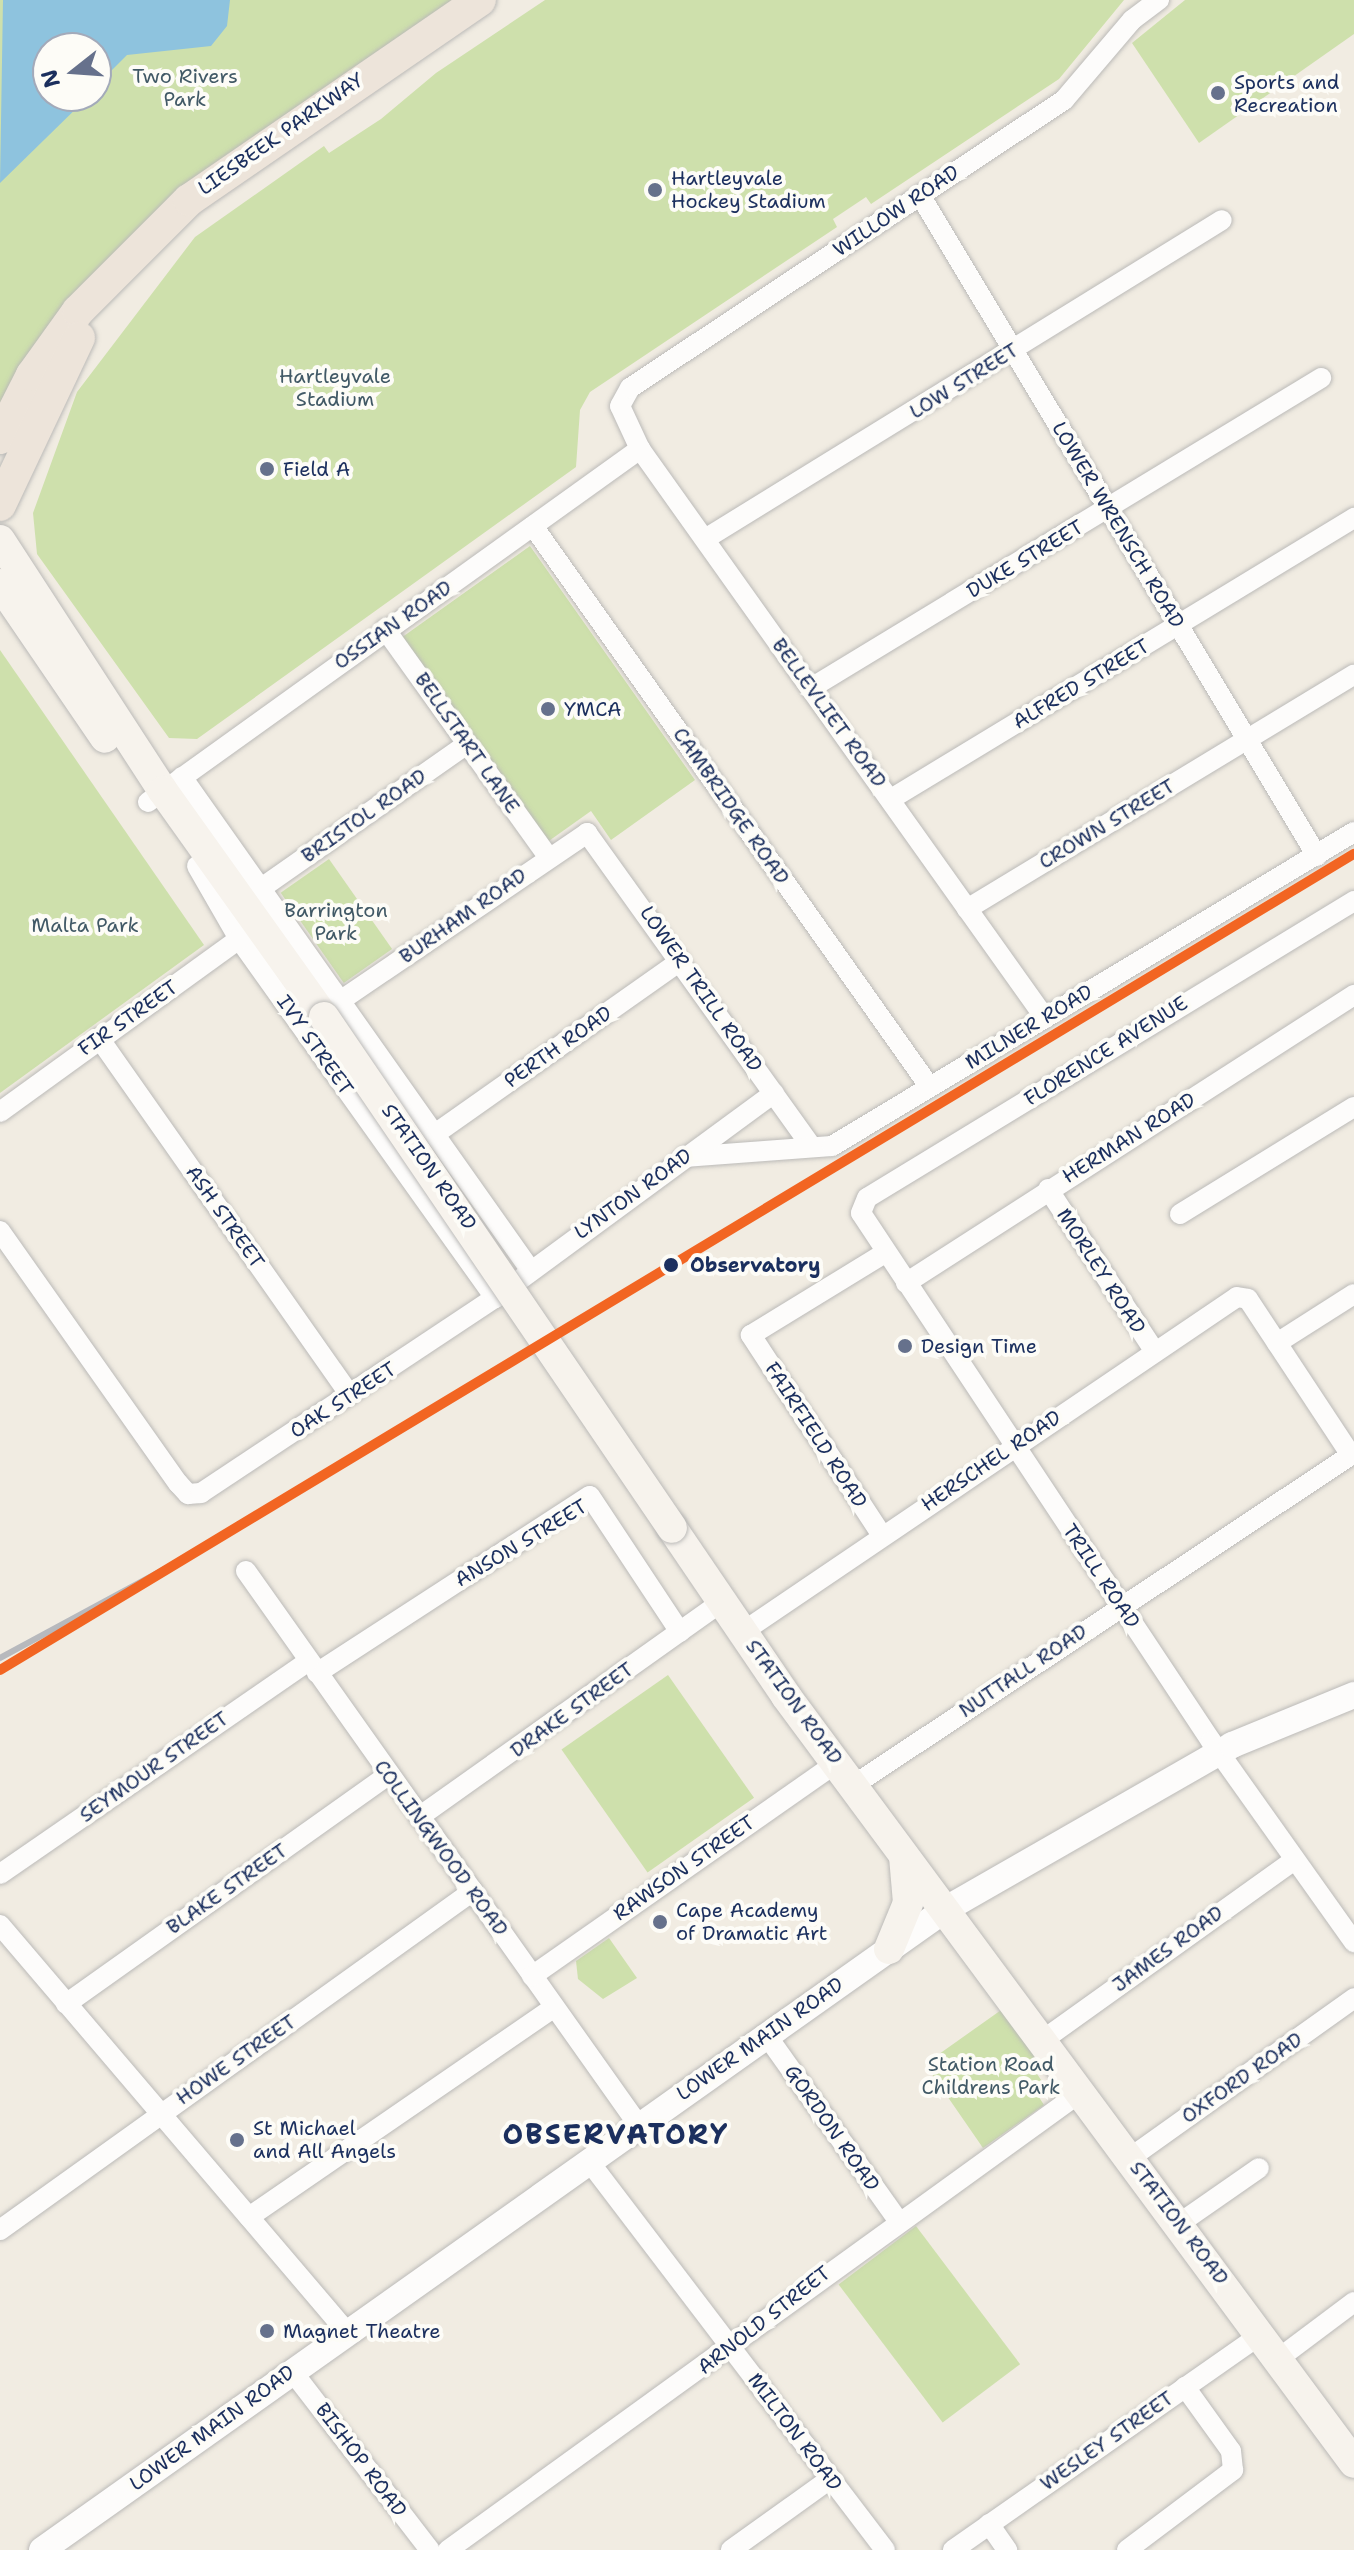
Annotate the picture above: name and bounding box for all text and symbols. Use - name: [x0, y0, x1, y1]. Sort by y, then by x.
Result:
- north arrow: [32, 32, 112, 112]
- park label: Two Rivers Park: [132, 65, 238, 112]
- text: N: [34, 66, 67, 91]
- street label: LIESBEEK PARKWAY: [193, 68, 369, 200]
- place label: Sports and Recreation: [1234, 70, 1339, 117]
- marker: Sports and Recreation: [1209, 84, 1227, 102]
- street label: WILLOW ROAD: [829, 160, 963, 262]
- place label: Hartleyvale Hockey Stadium: [671, 166, 826, 213]
- marker: Hartleyvale Hockey Stadium: [646, 181, 664, 199]
- street label: LOW STREET: [905, 338, 1023, 424]
- park label: Hartleyvale Stadium: [279, 365, 391, 412]
- street label: LOWER WRENSCH ROAD: [1047, 418, 1189, 632]
- place label: Field A: [283, 457, 350, 481]
- marker: Field A: [258, 460, 276, 478]
- street label: DUKE STREET: [962, 515, 1088, 603]
- street label: OSSIAN ROAD: [329, 575, 457, 675]
- street label: BELLEVLIET ROAD: [767, 634, 891, 792]
- street label: ALFRED STREET: [1008, 634, 1154, 734]
- street label: BELLSTART LANE: [409, 668, 525, 818]
- place label: YMCA: [564, 697, 622, 721]
- marker: YMCA: [539, 700, 557, 718]
- street label: CAMBRIDGE ROAD: [668, 723, 794, 889]
- street label: BRISTOL ROAD: [297, 764, 431, 868]
- street label: CROWN STREET: [1035, 774, 1179, 874]
- street label: BURHAM ROAD: [395, 863, 531, 969]
- park label: Barrington Park: [284, 898, 388, 945]
- street label: LOWER TRILL ROAD: [635, 901, 767, 1077]
- park label: Malta Park: [31, 913, 139, 937]
- street label: FIR STREET: [74, 975, 182, 1061]
- street label: MILNER ROAD: [961, 980, 1097, 1074]
- street label: IVY STREET: [272, 990, 358, 1100]
- street label: FLORENCE AVENUE: [1020, 991, 1192, 1111]
- street label: PERTH ROAD: [500, 1001, 616, 1093]
- street label: HERMAN ROAD: [1058, 1087, 1200, 1189]
- street label: STATION ROAD: [377, 1099, 481, 1235]
- street label: LYNTON ROAD: [570, 1143, 696, 1245]
- street label: ASH STREET: [181, 1161, 269, 1273]
- street label: MORLEY ROAD: [1052, 1204, 1150, 1338]
- marker: Observatory: [659, 1253, 683, 1277]
- place label: Observatory: [690, 1253, 820, 1277]
- place label: Design Time: [921, 1334, 1037, 1358]
- marker: Design Time: [896, 1337, 914, 1355]
- street label: OAK STREET: [285, 1357, 401, 1443]
- street label: FAIRFIELD ROAD: [760, 1358, 872, 1512]
- street label: HERSCHEL ROAD: [917, 1405, 1065, 1517]
- street label: ANSON STREET: [451, 1494, 591, 1592]
- street label: TRILL ROAD: [1057, 1519, 1145, 1633]
- street label: NUTTALL ROAD: [954, 1619, 1092, 1723]
- street label: STATION ROAD: [741, 1635, 847, 1769]
- street label: DRAKE STREET: [506, 1657, 638, 1763]
- street label: SEYMOUR STREET: [75, 1707, 233, 1827]
- street label: COLLINGWOOD ROAD: [369, 1755, 513, 1941]
- street label: RAWSON STREET: [609, 1810, 759, 1926]
- street label: BLAKE STREET: [162, 1839, 292, 1939]
- place label: Cape Academy of Dramatic Art: [676, 1898, 828, 1945]
- street label: JAMES ROAD: [1108, 1901, 1228, 1997]
- marker: Cape Academy of Dramatic Art: [651, 1913, 669, 1931]
- street label: LOWER MAIN ROAD: [672, 1972, 848, 2106]
- street label: HOWE STREET: [171, 2010, 301, 2110]
- street label: OXFORD ROAD: [1177, 2027, 1307, 2129]
- park label: Station Road Childrens Park: [921, 2053, 1061, 2100]
- street label: GORDON ROAD: [780, 2060, 884, 2196]
- place label: St Michael and All Angels: [253, 2116, 396, 2163]
- district label: OBSERVATORY: [503, 2117, 729, 2151]
- marker: St Michael and All Angels: [228, 2131, 246, 2149]
- street label: STATION ROAD: [1125, 2156, 1233, 2290]
- street label: ARNOLD STREET: [693, 2261, 835, 2379]
- place label: Magnet Theatre: [283, 2319, 441, 2343]
- marker: Magnet Theatre: [258, 2322, 276, 2340]
- street label: LOWER MAIN ROAD: [125, 2360, 299, 2496]
- street label: MILTON ROAD: [743, 2368, 847, 2496]
- street label: WESLEY STREET: [1036, 2386, 1178, 2496]
- street label: BISHOP ROAD: [310, 2398, 412, 2522]

